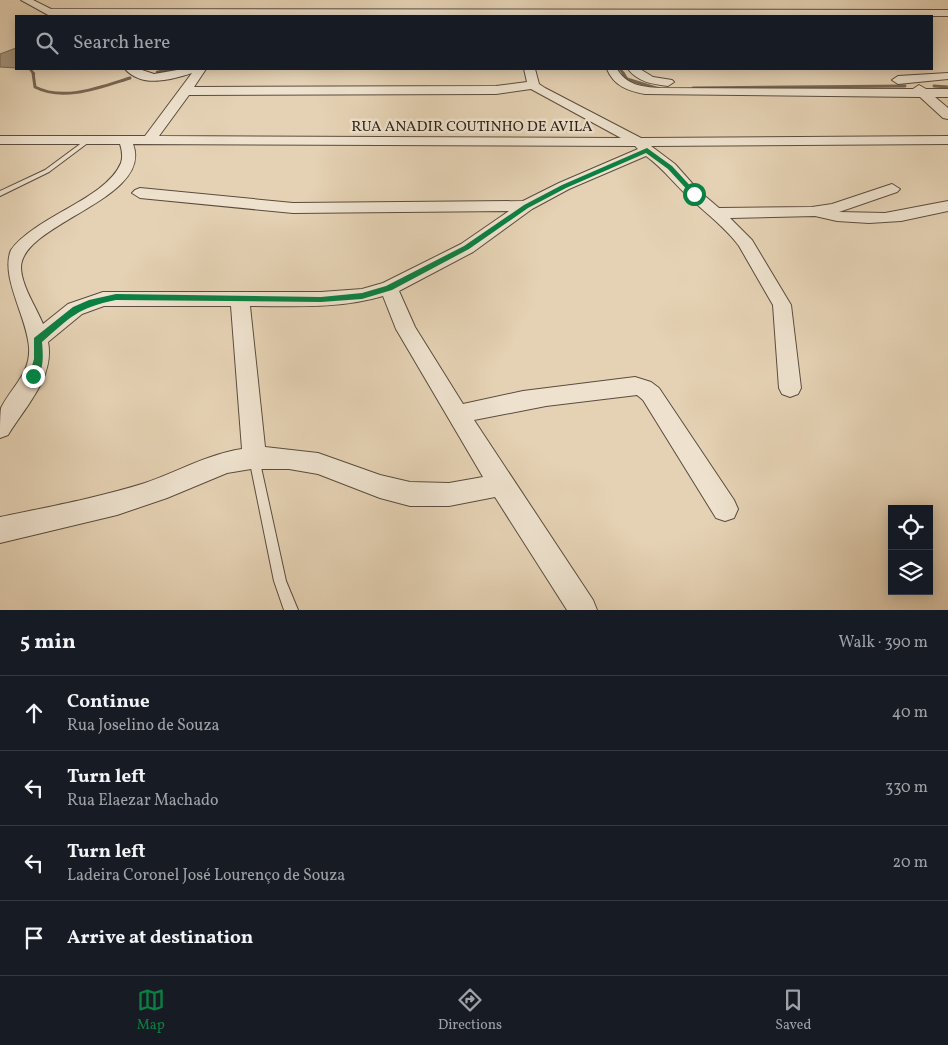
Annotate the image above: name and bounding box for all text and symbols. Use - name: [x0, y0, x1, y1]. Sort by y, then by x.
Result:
- search box: [15, 15, 933, 70]
- icon: search: [33, 29, 61, 57]
- text: Search here: [73, 30, 170, 56]
- street label: RUA ANADIR COUTINHO DE AVILA: [351, 117, 593, 138]
- route start: [683, 183, 706, 206]
- route end: [22, 365, 45, 388]
- map controls: [888, 505, 933, 595]
- button: locate: [888, 505, 933, 550]
- button: layers: [888, 550, 933, 595]
- text: 5 min: [20, 628, 76, 657]
- text: Walk · 390 m: [839, 632, 928, 654]
- text: Continue: [67, 689, 150, 715]
- icon: ahead: [20, 699, 48, 727]
- text: 40 m: [892, 702, 928, 724]
- text: Rua Joselino de Souza: [67, 715, 219, 737]
- text: Turn left: [67, 764, 146, 790]
- icon: left: [20, 774, 48, 802]
- text: 330 m: [885, 777, 928, 799]
- text: Rua Elaezar Machado: [67, 790, 219, 812]
- text: Turn left: [67, 839, 146, 865]
- icon: left: [20, 849, 48, 877]
- text: 20 m: [893, 852, 928, 874]
- text: Ladeira Coronel José Lourenço de Souza: [67, 865, 345, 887]
- icon: arrive: [20, 924, 48, 952]
- text: Arrive at destination: [67, 925, 253, 951]
- tab: Map: [137, 986, 165, 1035]
- tab: Directions: [438, 986, 502, 1035]
- tab: Saved: [775, 986, 811, 1035]

